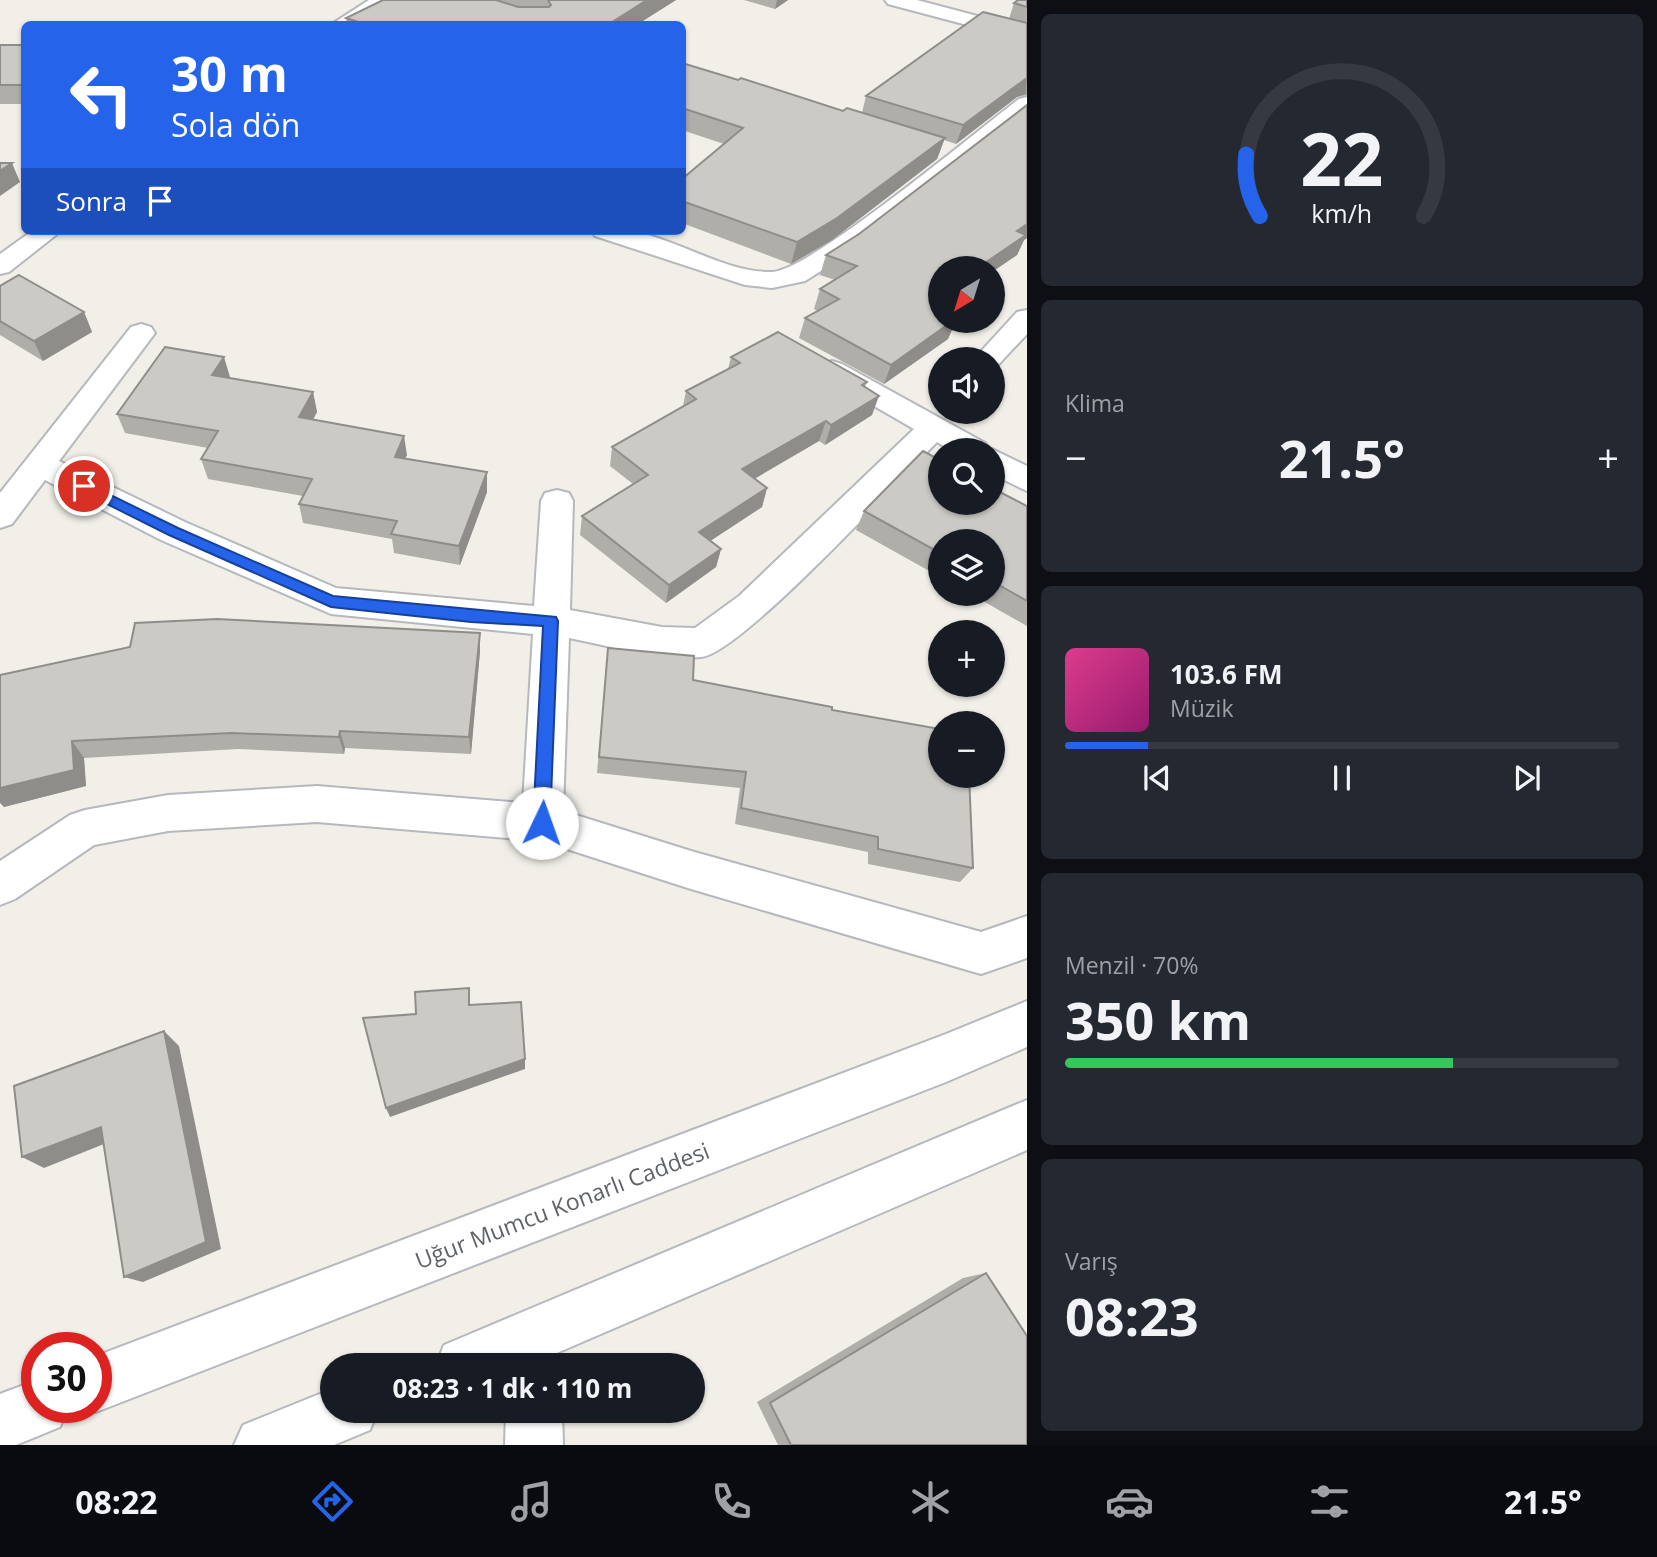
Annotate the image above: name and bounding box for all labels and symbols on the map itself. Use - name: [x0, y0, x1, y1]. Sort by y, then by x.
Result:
- north arrow: [928, 256, 1004, 332]
- pin: [54, 456, 114, 516]
- position arrow: [505, 786, 579, 860]
- street label: Uğur Mumcu Konarlı Caddesi: [410, 1134, 714, 1276]
- speed limit sign: 30: [21, 1332, 112, 1423]

